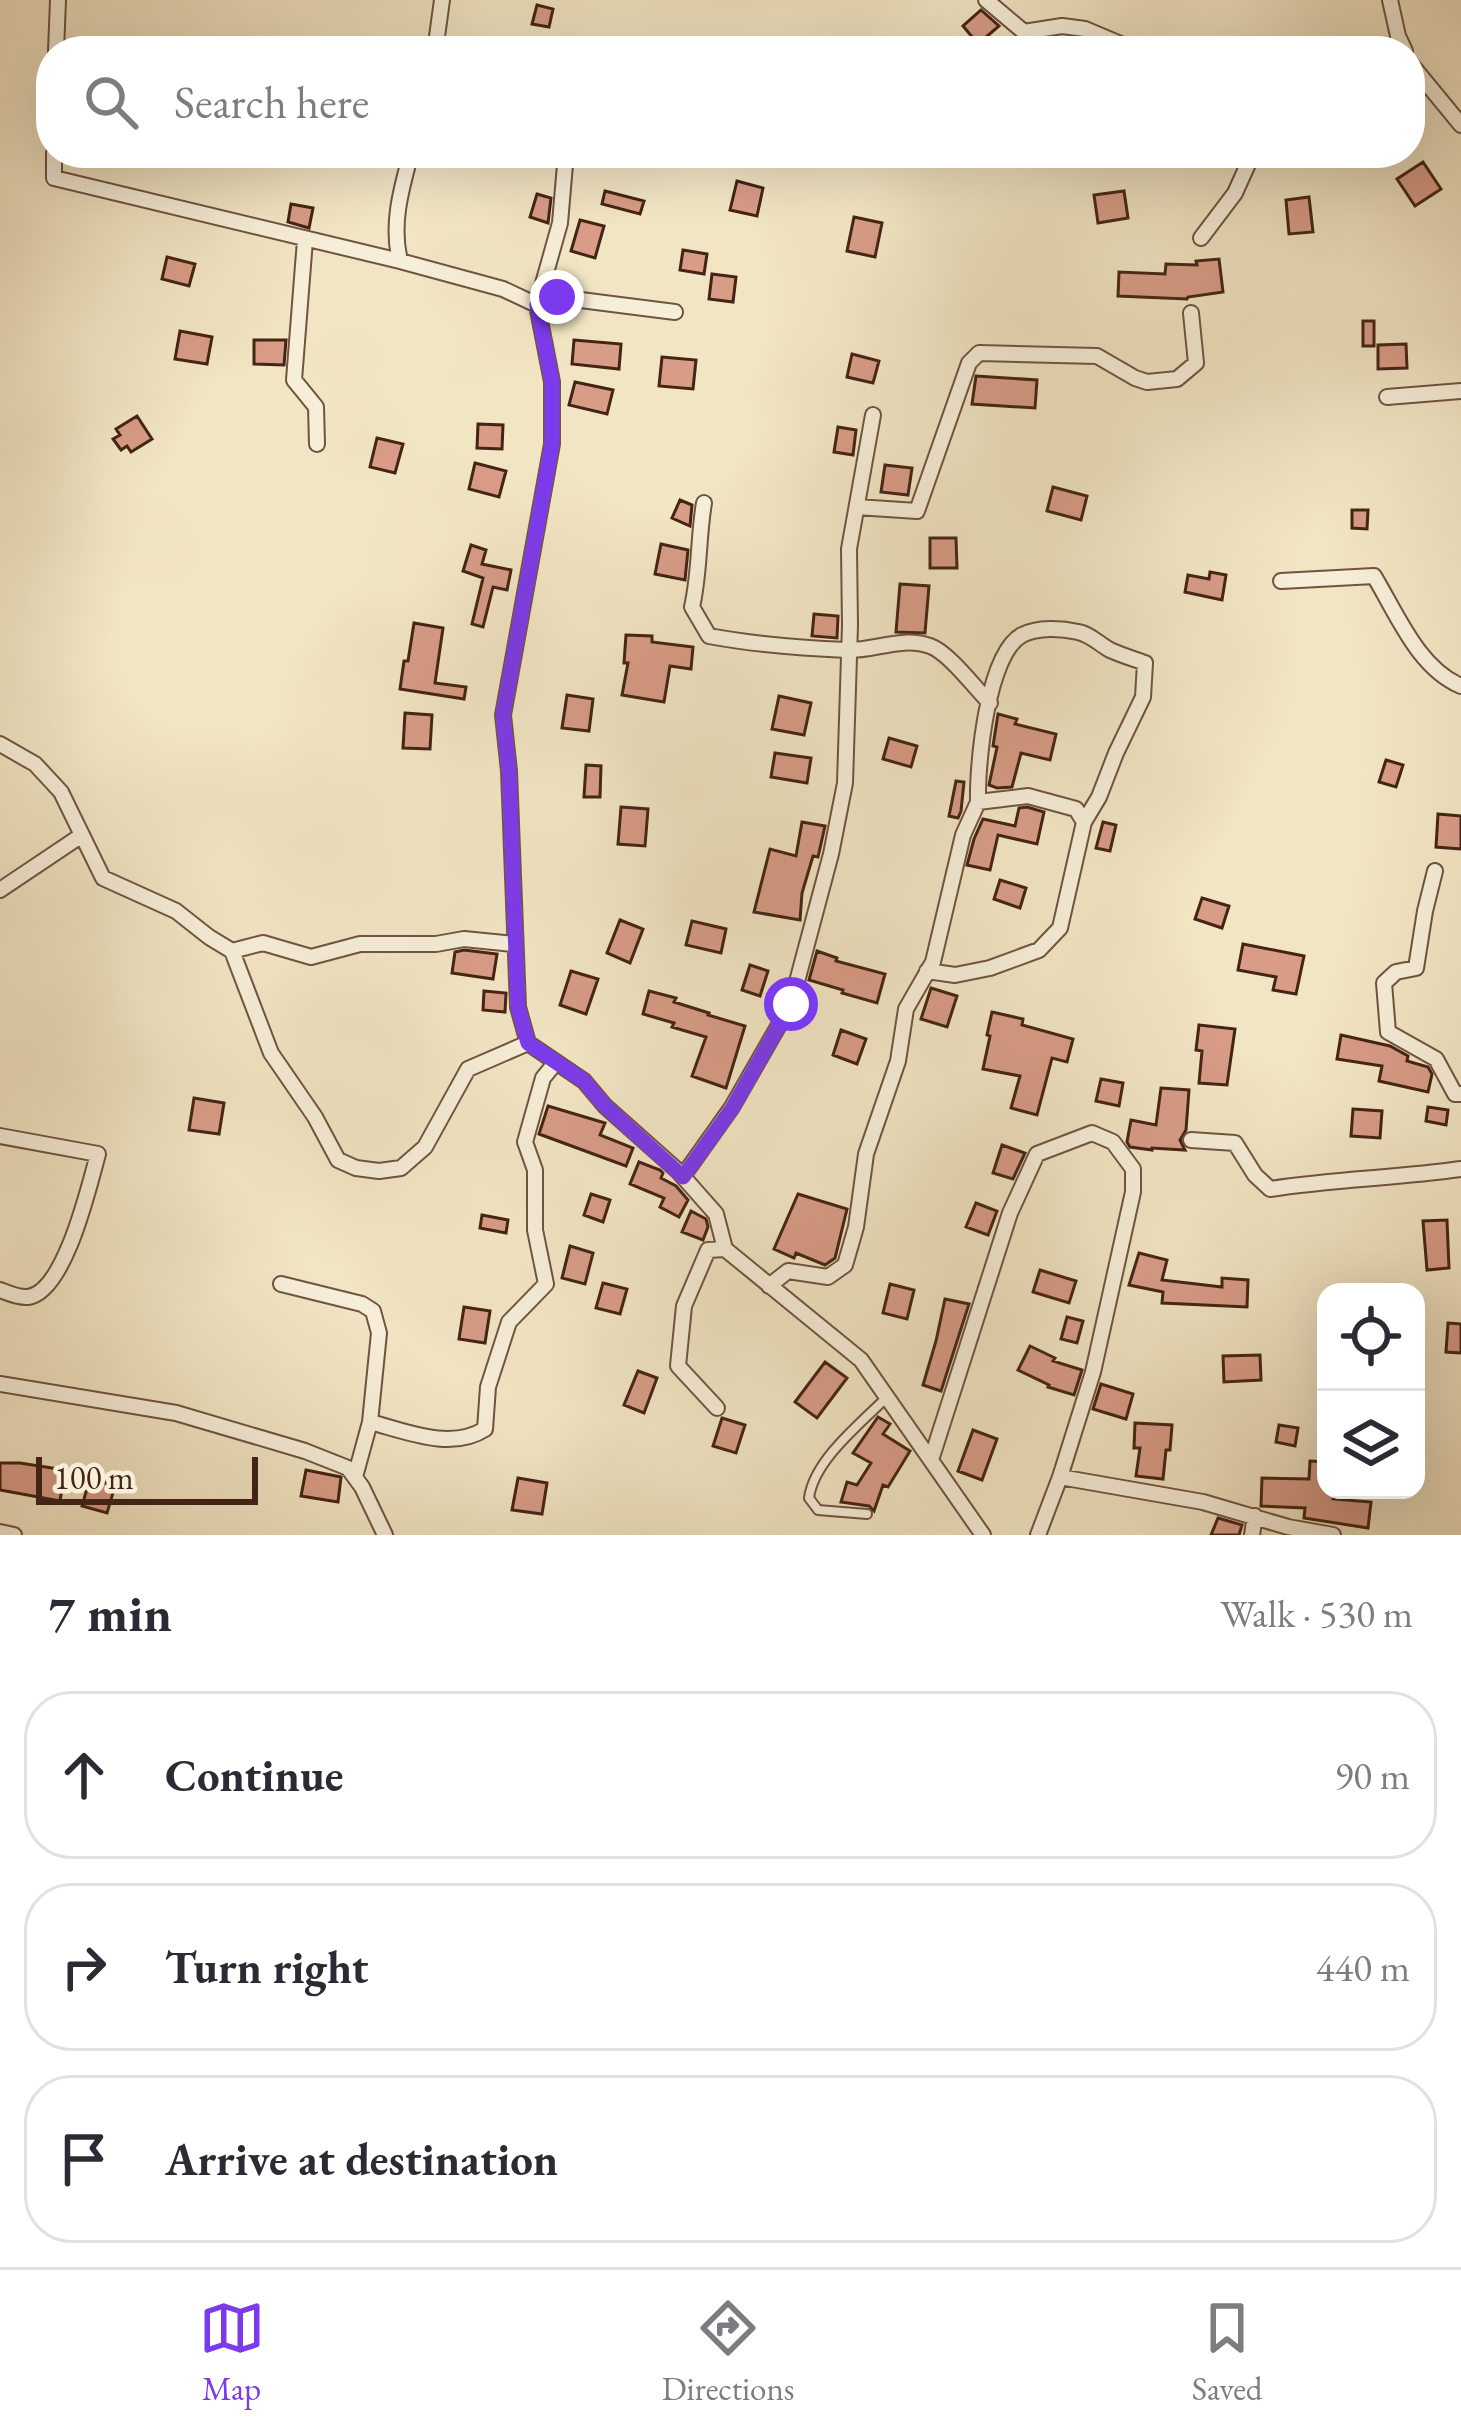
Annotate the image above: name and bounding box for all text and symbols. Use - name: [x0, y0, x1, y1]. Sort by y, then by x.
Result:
- search box: [36, 36, 1425, 168]
- icon: search: [78, 69, 144, 135]
- text: Search here: [174, 73, 369, 131]
- route end: [530, 270, 584, 324]
- route start: [764, 977, 818, 1031]
- map controls: [1317, 1283, 1425, 1499]
- button: locate: [1317, 1283, 1425, 1391]
- button: layers: [1317, 1391, 1425, 1499]
- scale bar: [36, 1451, 258, 1504]
- text: 100 m: [54, 1456, 134, 1499]
- text: 7 min: [48, 1580, 172, 1646]
- text: Walk · 530 m: [1220, 1588, 1413, 1639]
- icon: ahead: [51, 1742, 117, 1808]
- text: Continue: [165, 1746, 343, 1804]
- text: 90 m: [1334, 1750, 1410, 1801]
- icon: right: [51, 1934, 117, 2000]
- text: Turn right: [165, 1938, 368, 1996]
- text: 440 m: [1316, 1942, 1410, 1993]
- icon: arrive: [51, 2126, 117, 2192]
- text: Arrive at destination: [165, 2130, 558, 2188]
- tab: Map: [199, 2295, 265, 2410]
- tab: Directions: [662, 2295, 795, 2410]
- tab: Saved: [1192, 2295, 1262, 2410]

